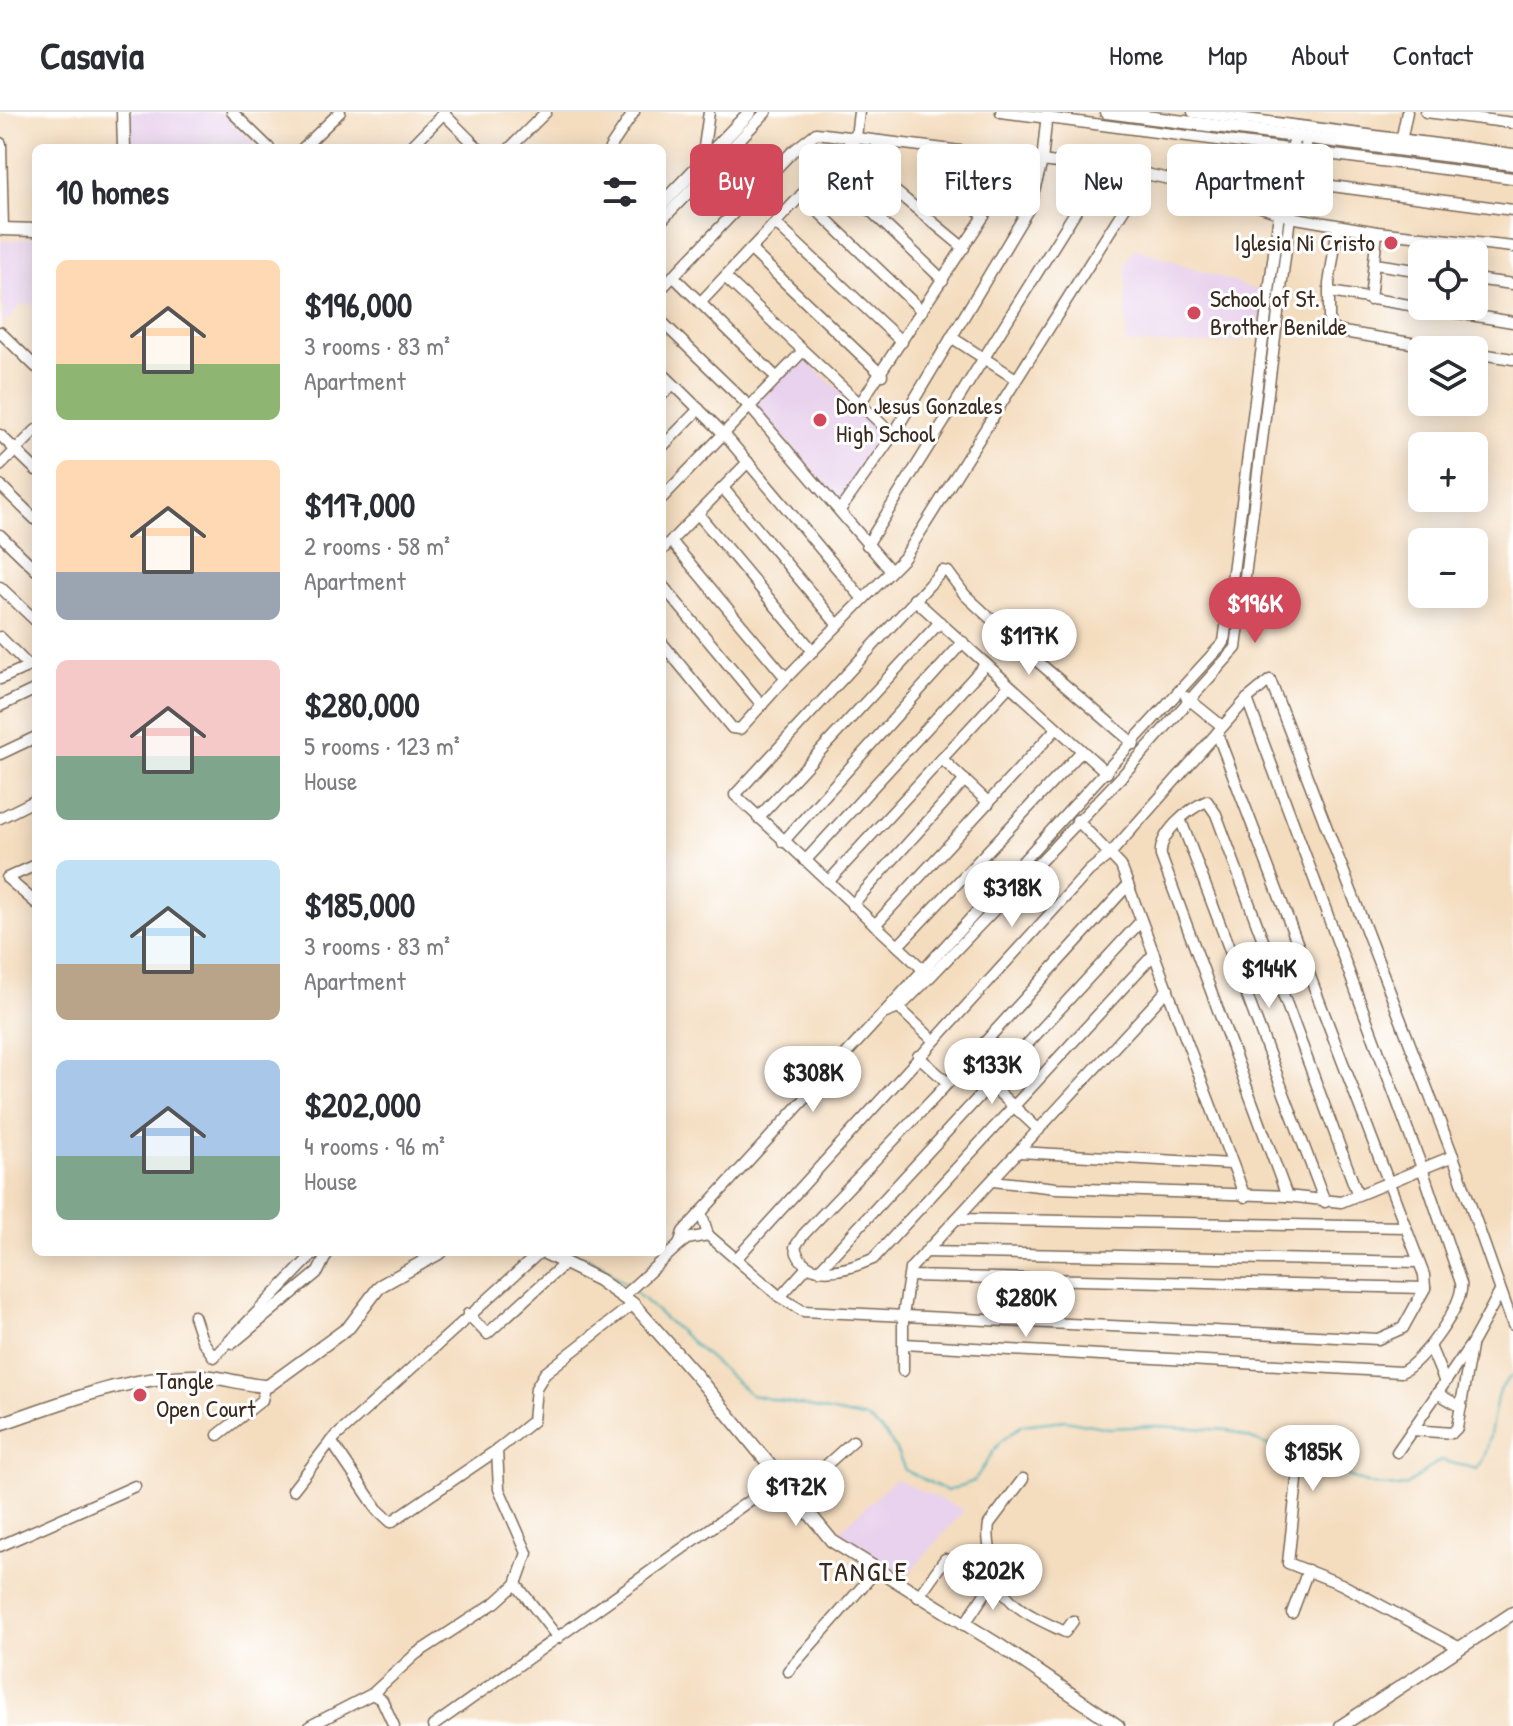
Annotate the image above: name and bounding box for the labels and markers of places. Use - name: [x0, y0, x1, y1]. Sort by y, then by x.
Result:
- place label: Iglesia Ni Cristo: [1235, 226, 1375, 258]
- marker: Iglesia Ni Cristo: [1382, 234, 1400, 252]
- place label: School of St. Brother Benilde: [1210, 282, 1347, 342]
- marker: School of St. Brother Benilde: [1185, 304, 1203, 322]
- place label: Don Jesus Gonzales High School: [836, 389, 1002, 449]
- marker: Don Jesus Gonzales High School: [811, 411, 829, 429]
- pin: $196K: [1199, 577, 1311, 645]
- pin: $117K: [973, 609, 1085, 677]
- pin: $318K: [956, 861, 1068, 929]
- pin: $144K: [1213, 942, 1325, 1010]
- pin: $133K: [936, 1038, 1048, 1106]
- pin: $308K: [757, 1046, 869, 1114]
- pin: $280K: [970, 1271, 1082, 1339]
- place label: Tangle Open Court: [156, 1364, 256, 1424]
- marker: Tangle Open Court: [131, 1386, 149, 1404]
- pin: $185K: [1257, 1425, 1369, 1493]
- pin: $172K: [740, 1460, 852, 1528]
- pin: $202K: [937, 1544, 1049, 1612]

